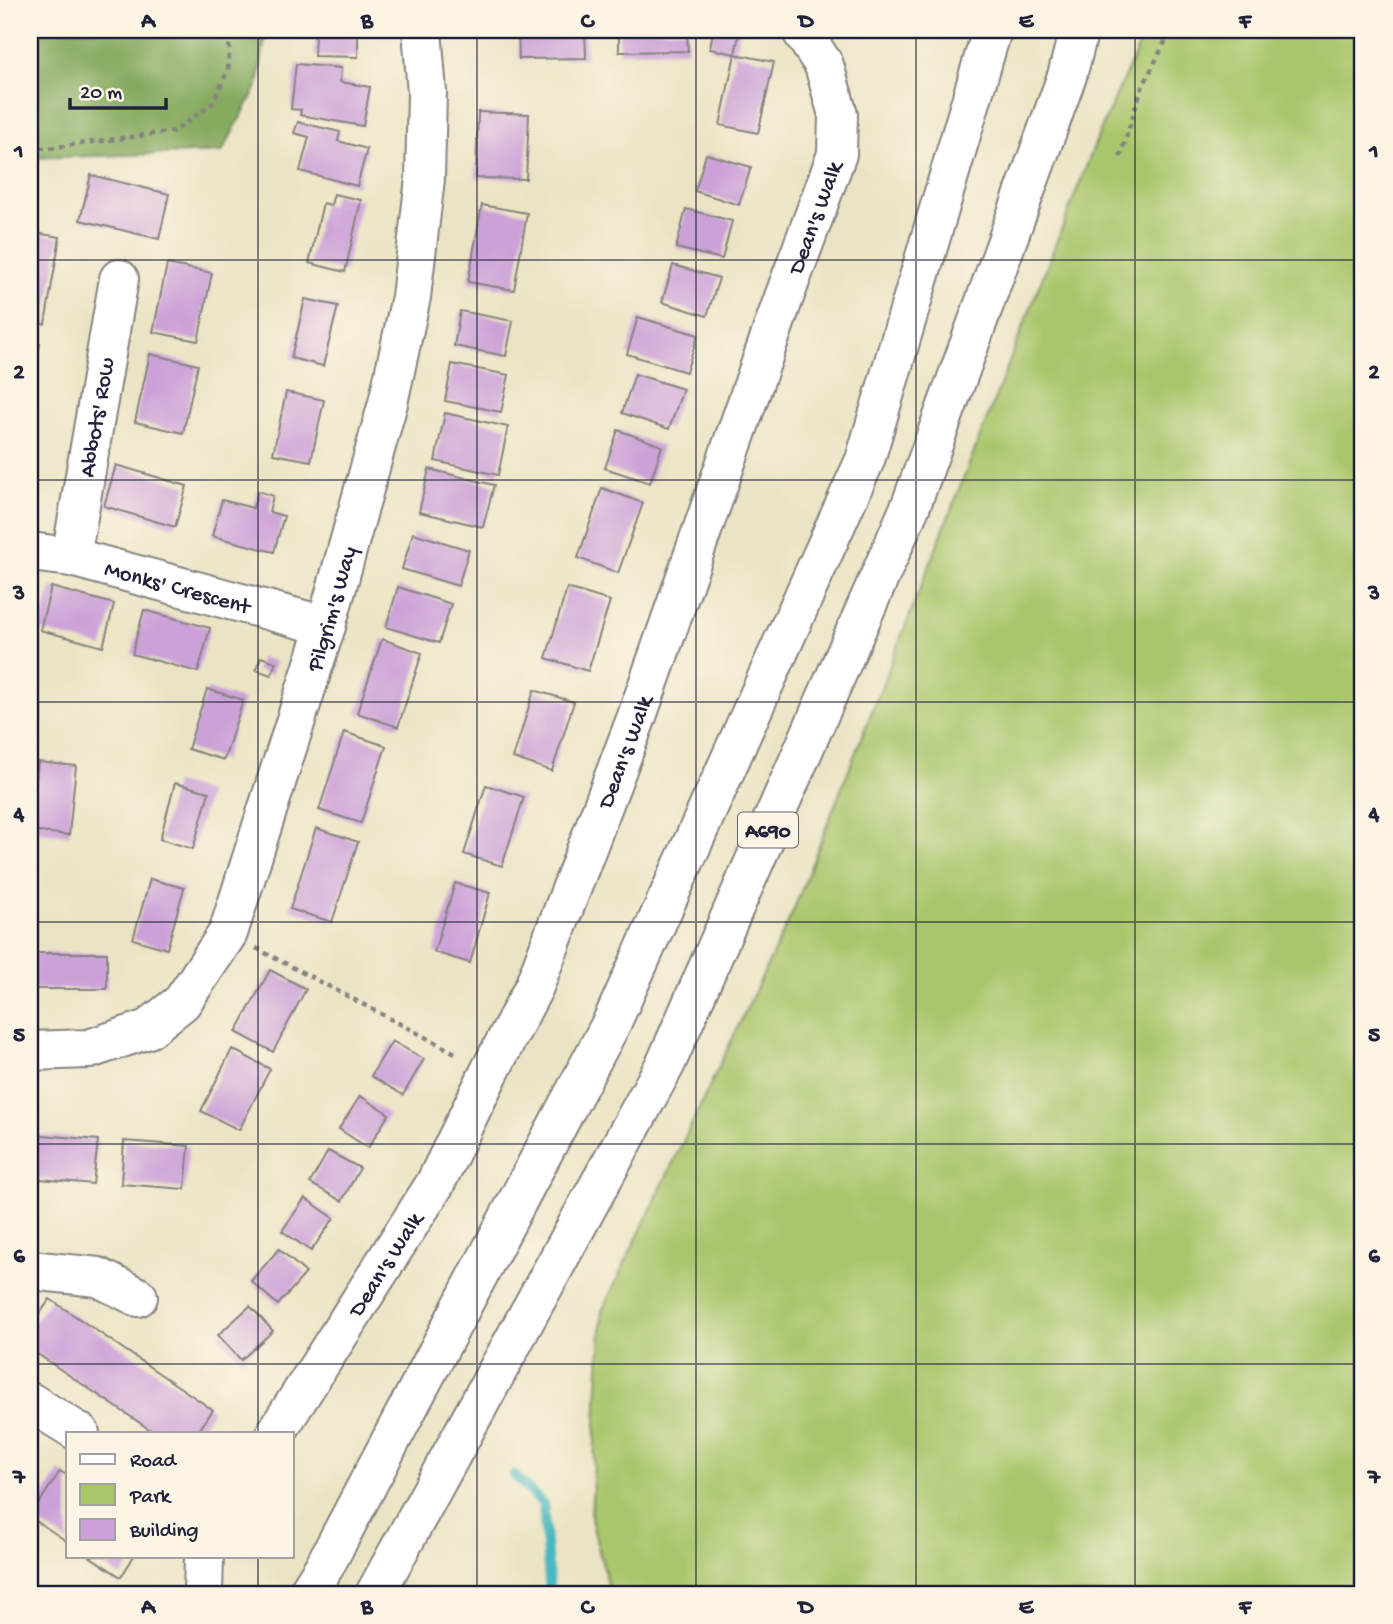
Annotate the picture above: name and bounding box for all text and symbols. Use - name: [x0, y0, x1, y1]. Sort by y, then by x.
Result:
- text: A: [140, 9, 156, 36]
- text: B: [360, 9, 374, 36]
- text: C: [581, 9, 596, 36]
- text: D: [797, 9, 815, 36]
- text: E: [1019, 9, 1035, 36]
- text: F: [1238, 9, 1253, 36]
- scale bar: [70, 66, 166, 110]
- text: 20 m: [80, 82, 122, 107]
- text: 1: [13, 139, 24, 166]
- text: 1: [1368, 139, 1379, 166]
- street label: Dean's Walk: [783, 156, 851, 280]
- street label: Abbots' Row: [75, 356, 122, 479]
- text: 2: [13, 360, 25, 387]
- text: 2: [1368, 360, 1380, 387]
- street label: Pilgrim's Way: [302, 544, 364, 676]
- street label: Monks' Crescent: [101, 557, 254, 622]
- text: 3: [12, 581, 25, 608]
- text: 3: [1367, 581, 1380, 608]
- street label: Dean's Walk: [593, 690, 661, 815]
- text: 4: [13, 802, 25, 829]
- text: 4: [1368, 802, 1380, 829]
- road number: A690: [738, 812, 798, 848]
- text: 5: [13, 1023, 25, 1050]
- text: 5: [1368, 1023, 1380, 1050]
- street label: Dean's Walk: [343, 1206, 432, 1324]
- text: 6: [13, 1244, 26, 1271]
- text: 6: [1368, 1244, 1381, 1271]
- legend: [66, 1432, 294, 1558]
- text: Road: [130, 1450, 178, 1475]
- text: 7: [12, 1465, 26, 1492]
- text: 7: [1367, 1465, 1381, 1492]
- text: Park: [129, 1486, 173, 1511]
- text: Building: [129, 1520, 199, 1545]
- text: A: [140, 1595, 156, 1622]
- text: B: [360, 1595, 374, 1622]
- text: C: [581, 1595, 596, 1622]
- text: D: [797, 1595, 815, 1622]
- text: E: [1019, 1595, 1035, 1622]
- text: F: [1238, 1595, 1253, 1622]

